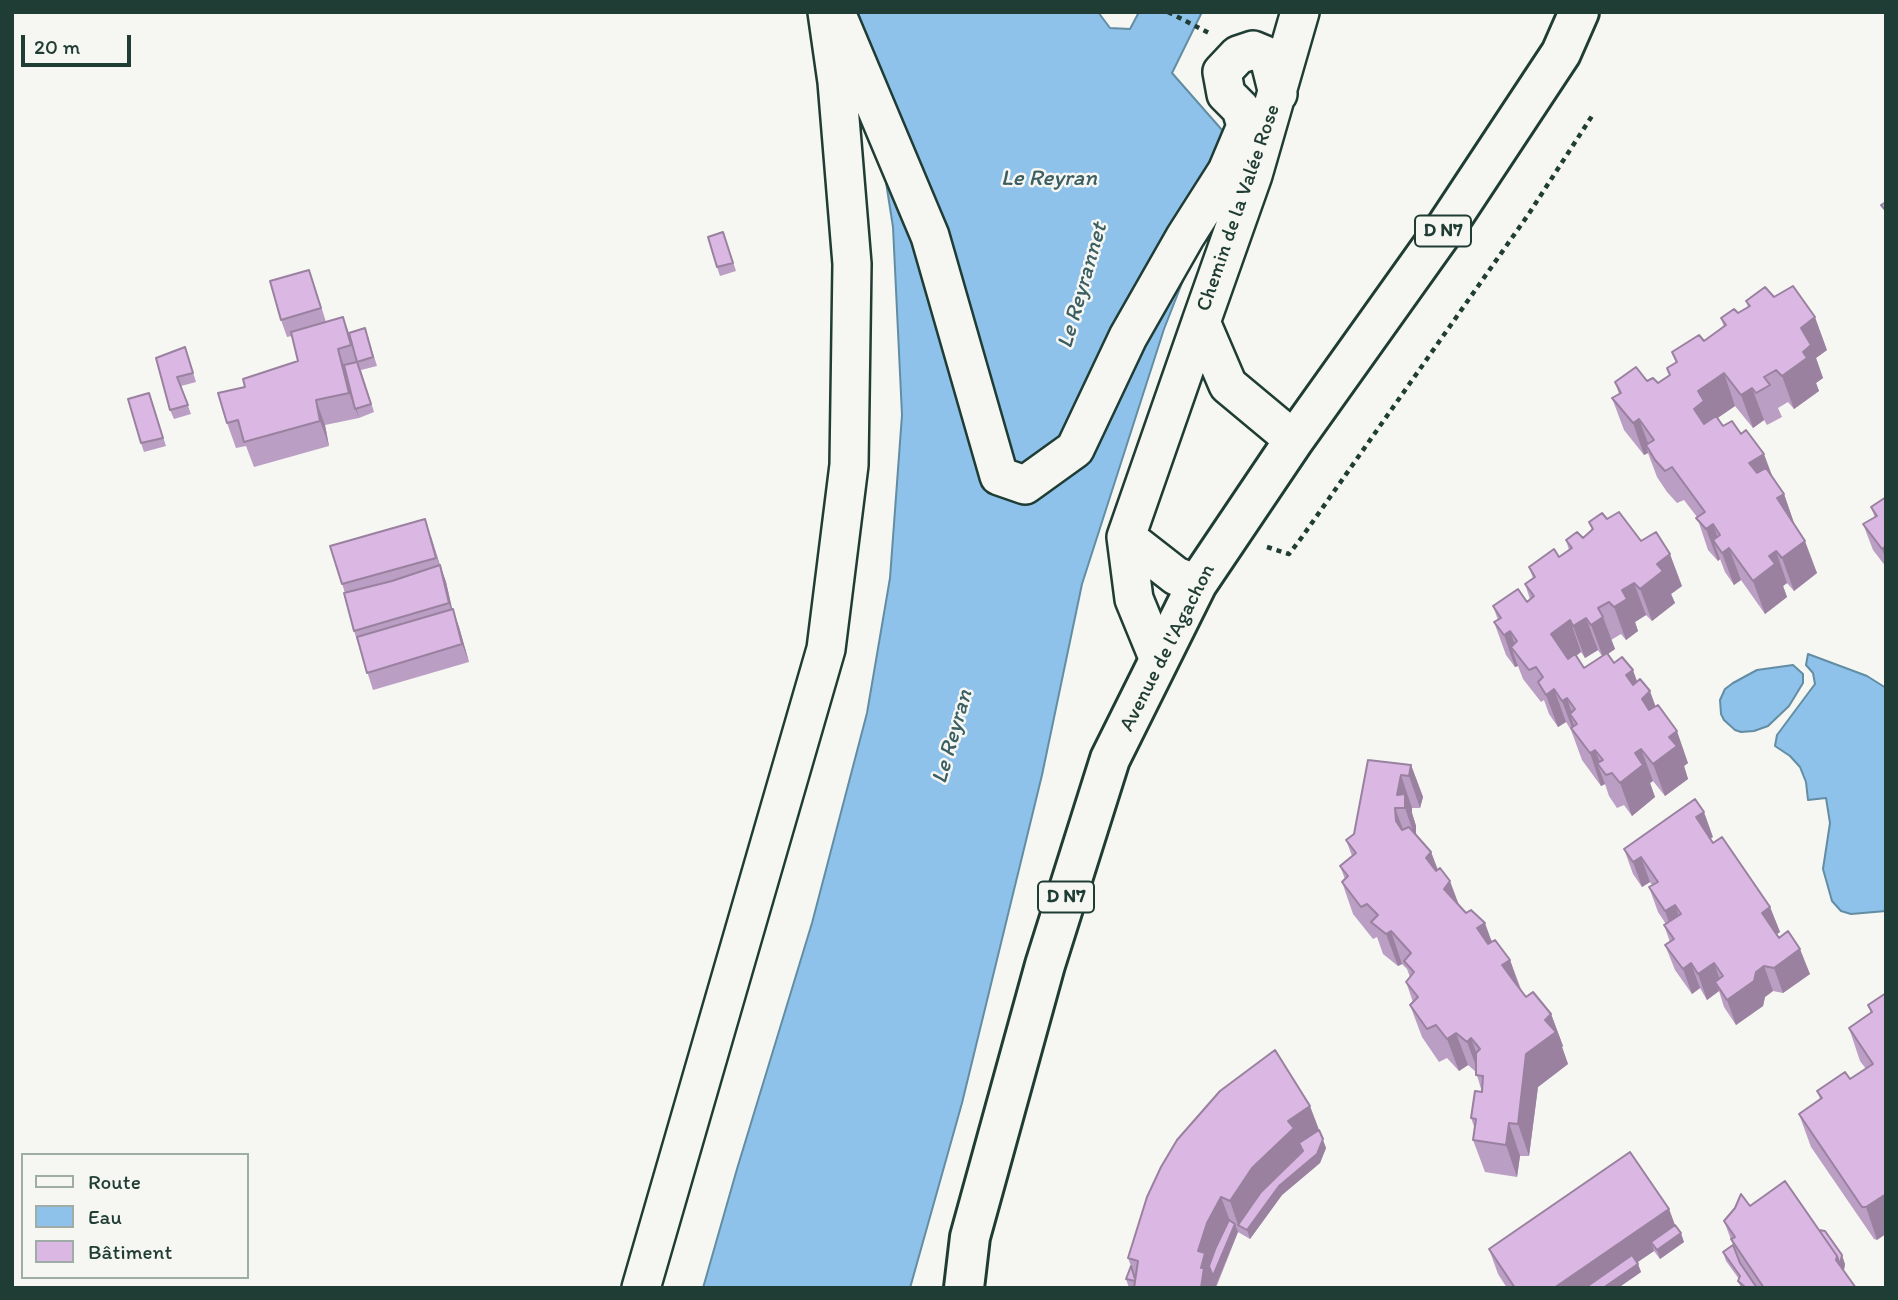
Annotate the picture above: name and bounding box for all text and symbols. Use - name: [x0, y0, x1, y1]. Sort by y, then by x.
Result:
- scale bar: [24, 21, 135, 65]
- text: 20 m: [34, 34, 80, 59]
- street label: Chemin de la Valée Rose: [1192, 101, 1286, 315]
- water label: Le Reyran: [1001, 165, 1097, 193]
- road number: D N7: [1415, 216, 1471, 246]
- water label: Le Reyrannet: [1052, 220, 1114, 352]
- street label: Avenue de l'Agachon: [1115, 560, 1221, 736]
- water label: Le Reyran: [926, 687, 980, 787]
- road number: D N7: [1038, 882, 1094, 912]
- legend: [21, 1153, 248, 1279]
- text: Route: [88, 1169, 141, 1194]
- text: Eau: [88, 1204, 122, 1229]
- text: Bâtiment: [88, 1239, 172, 1264]

